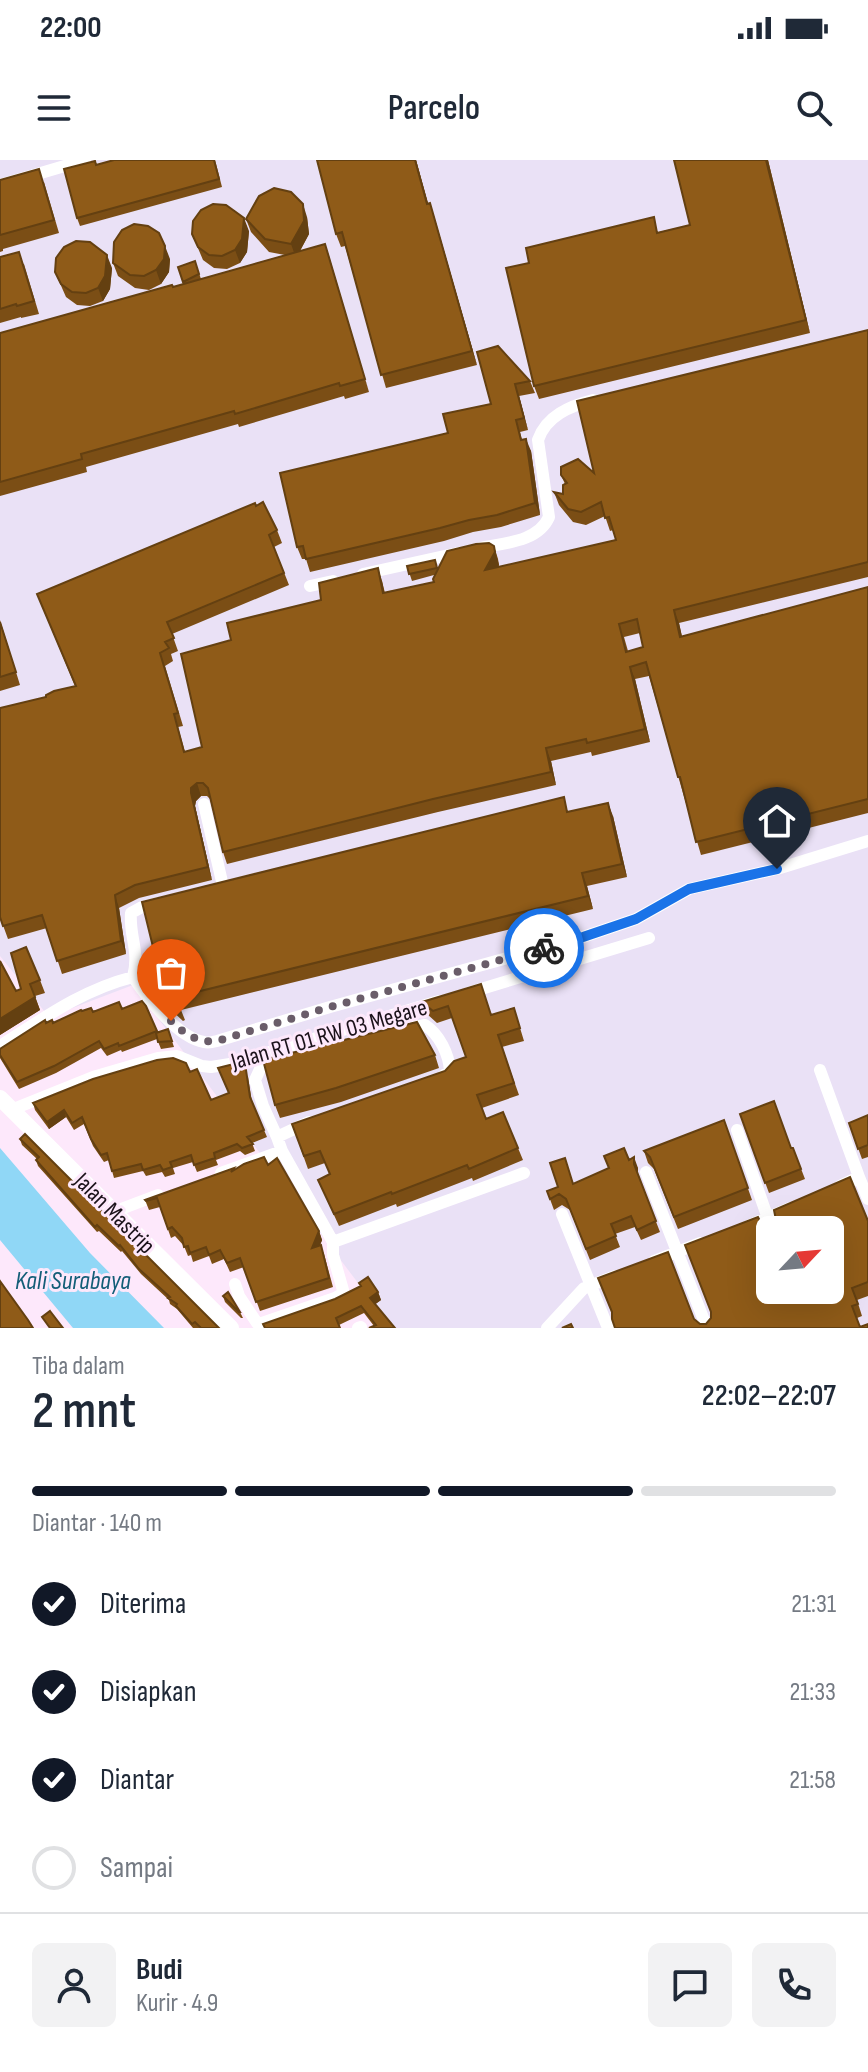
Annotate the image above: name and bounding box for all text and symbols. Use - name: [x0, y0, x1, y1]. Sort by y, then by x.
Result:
- text: 22:00: [40, 10, 102, 46]
- icon: menu: [32, 86, 76, 130]
- icon: search: [792, 86, 836, 130]
- text: Parcelo: [388, 87, 480, 130]
- pin: [743, 787, 811, 869]
- icon: home: [755, 799, 799, 843]
- courier: [504, 908, 584, 988]
- icon: bike: [522, 926, 566, 970]
- pin: [137, 939, 205, 1021]
- icon: bag: [149, 951, 193, 995]
- street label: Jalan RT 01 RW 03 Megare: [227, 993, 431, 1077]
- street label: Jalan Mastrip: [67, 1166, 161, 1260]
- north arrow: [756, 1216, 844, 1304]
- map controls: [756, 1216, 844, 1304]
- water label: Kali Surabaya: [15, 1266, 131, 1297]
- text: Tiba dalam: [32, 1351, 125, 1382]
- text: 22:02–22:07: [702, 1378, 836, 1414]
- text: 2 mnt: [32, 1380, 136, 1443]
- text: Diantar · 140 m: [32, 1508, 162, 1539]
- icon: check: [32, 1582, 76, 1626]
- text: Diterima: [100, 1586, 186, 1622]
- text: 21:31: [791, 1589, 836, 1620]
- icon: check: [32, 1670, 76, 1714]
- text: Disiapkan: [100, 1674, 197, 1710]
- text: 21:33: [789, 1677, 836, 1708]
- icon: check: [32, 1758, 76, 1802]
- text: Diantar: [100, 1762, 174, 1798]
- text: 21:58: [789, 1765, 836, 1796]
- text: Sampai: [100, 1850, 173, 1886]
- button: person: [32, 1943, 116, 2027]
- button: chat: [648, 1943, 732, 2027]
- button: phone: [752, 1943, 836, 2027]
- text: Budi: [136, 1952, 183, 1988]
- text: Kurir · 4.9: [136, 1988, 218, 2019]

